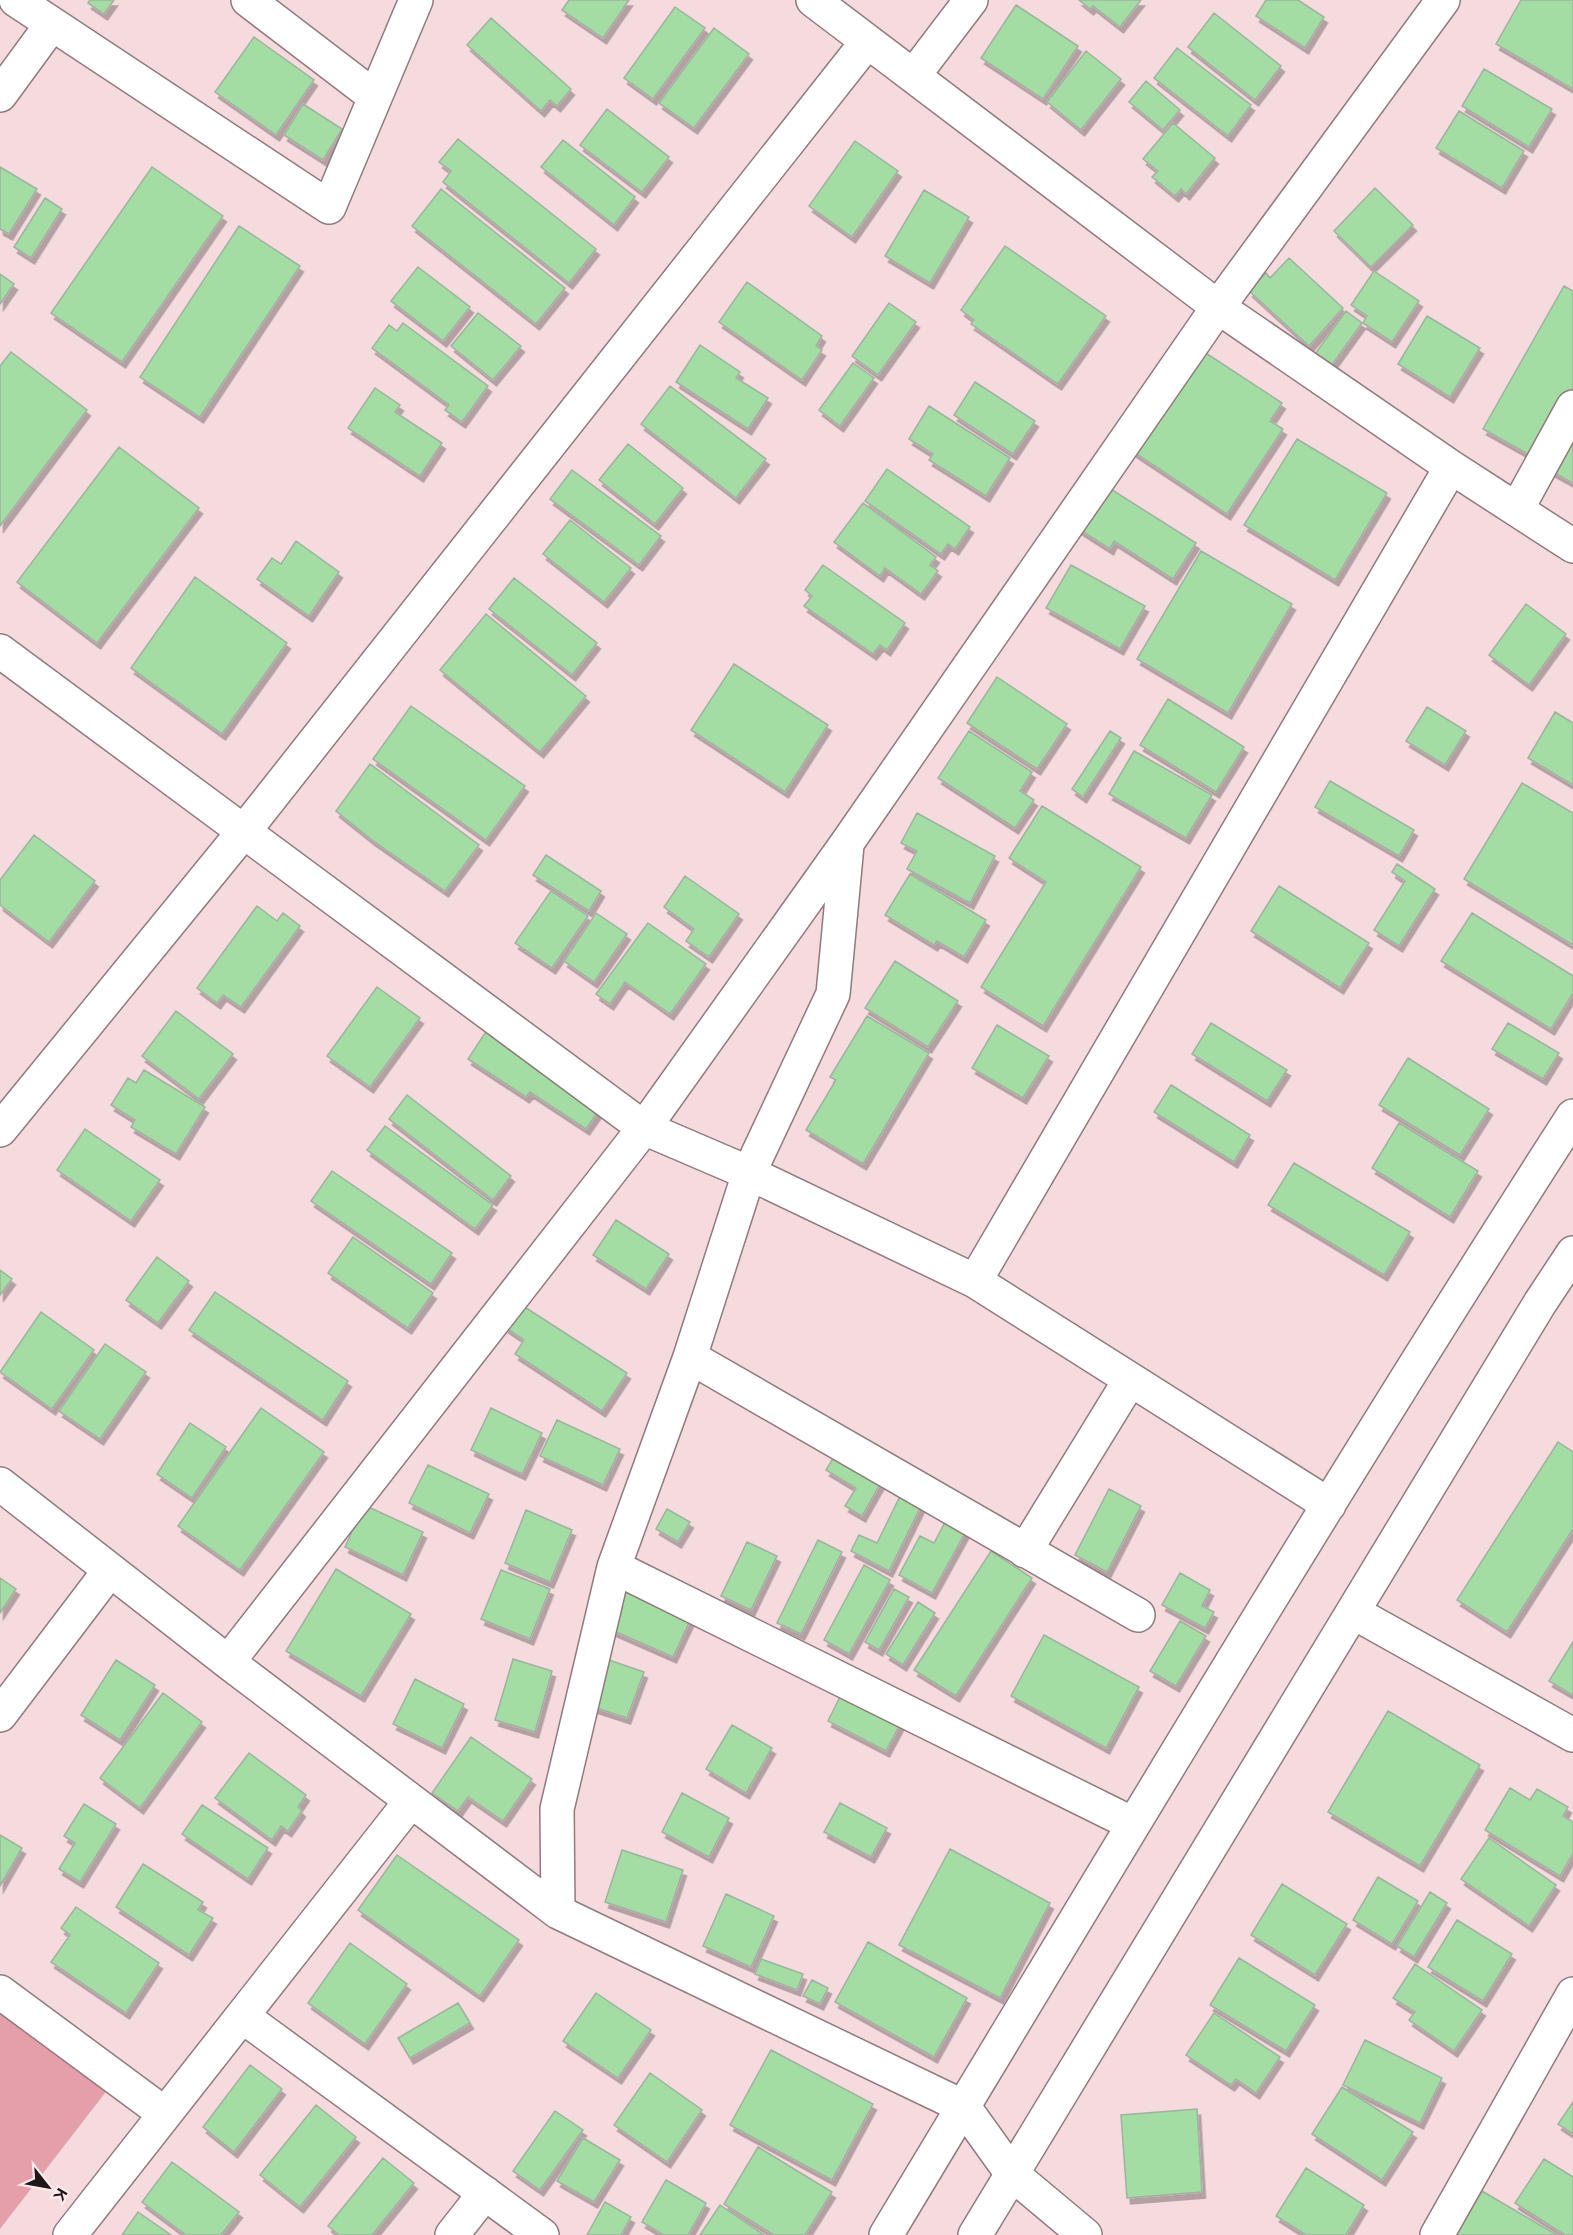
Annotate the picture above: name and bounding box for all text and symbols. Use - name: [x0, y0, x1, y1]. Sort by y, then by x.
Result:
- north arrow: [18, 2157, 78, 2217]
- text: K: [50, 2185, 71, 2204]

